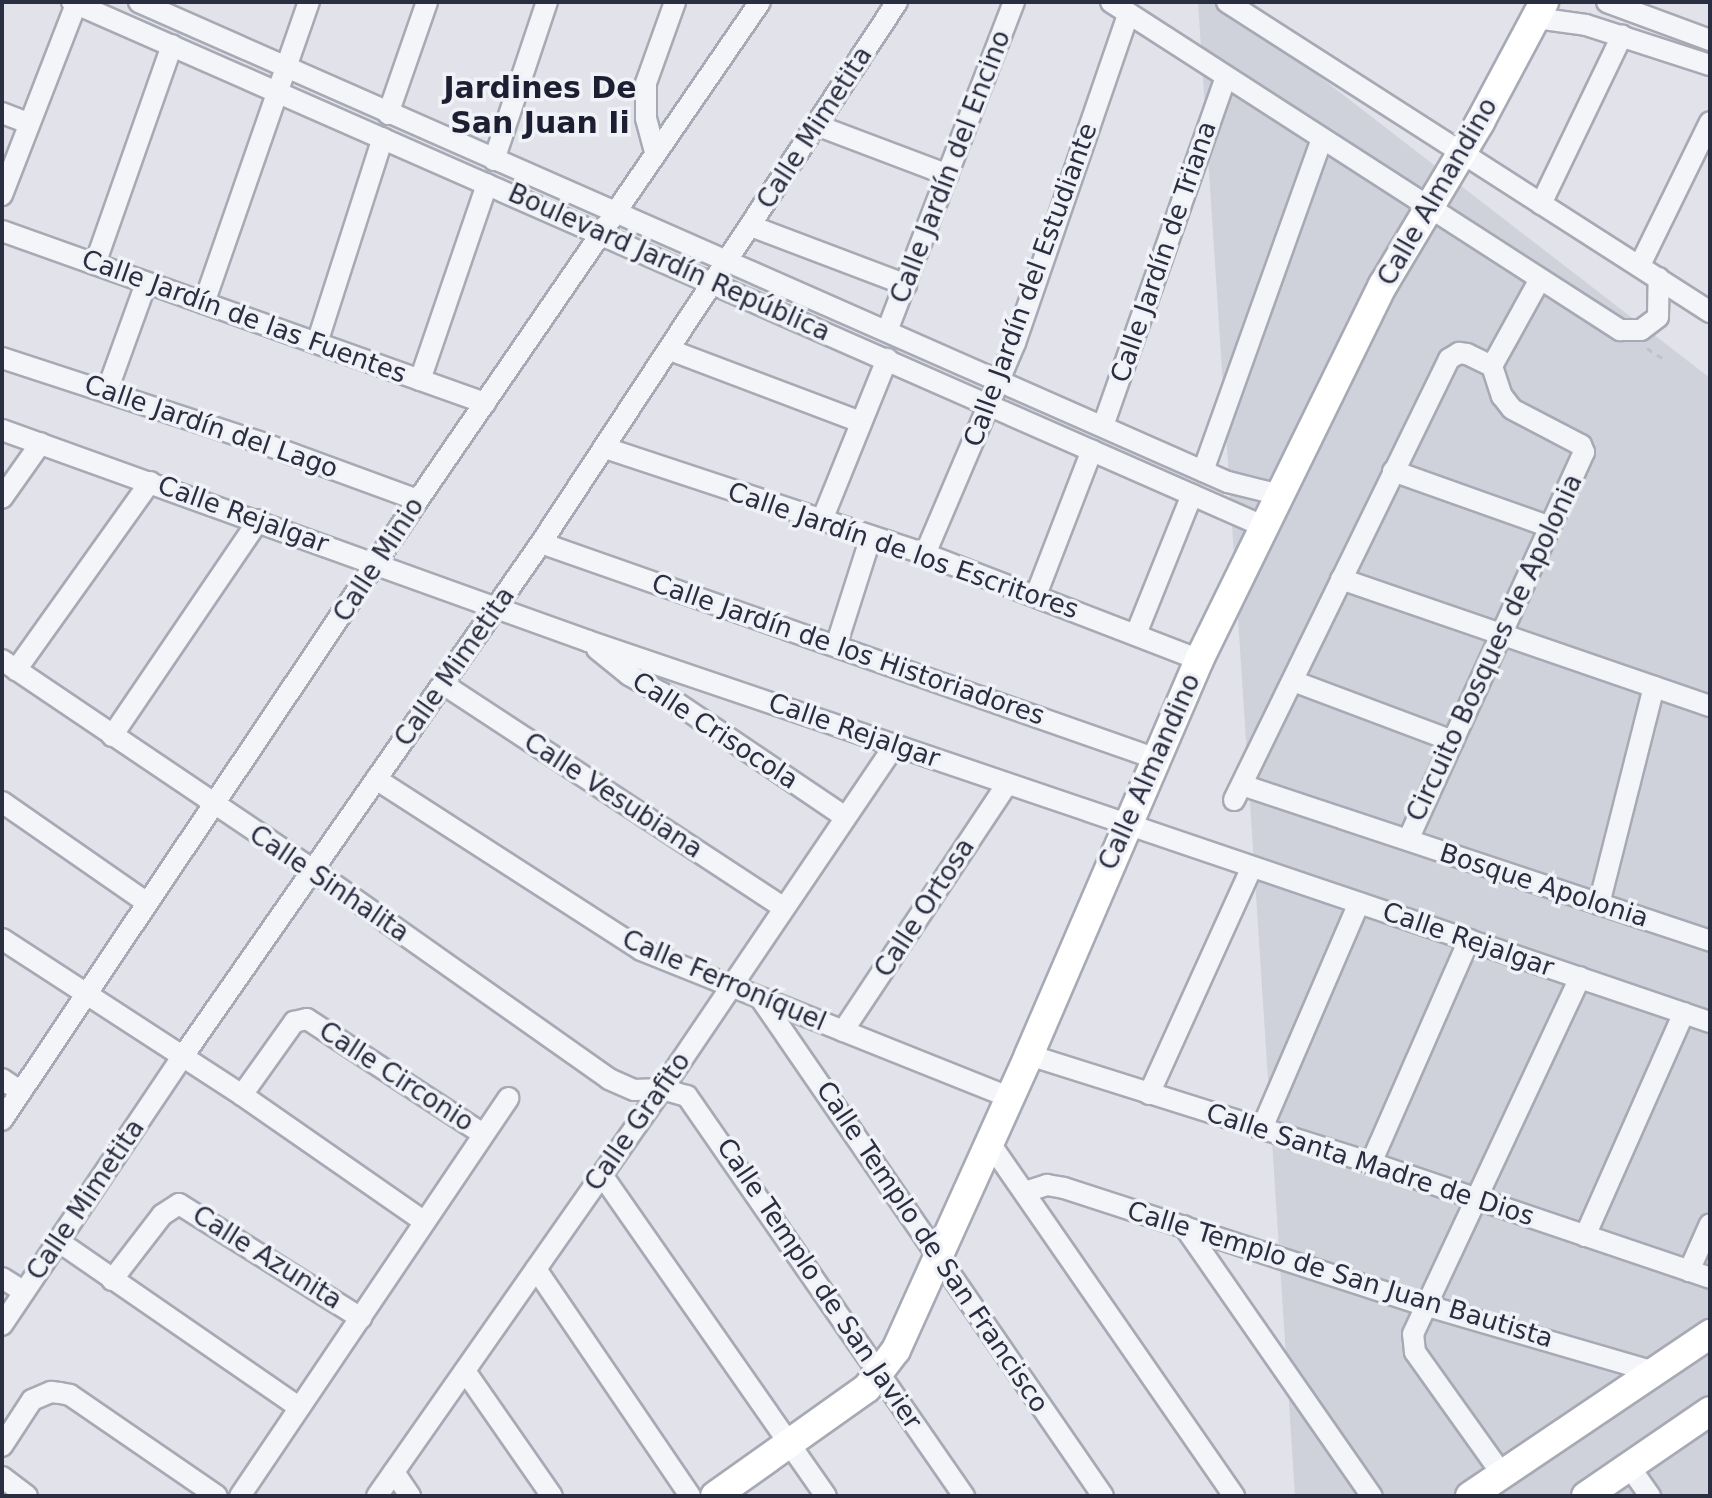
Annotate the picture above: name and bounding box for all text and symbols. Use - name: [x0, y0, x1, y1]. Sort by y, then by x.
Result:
- street label: Calle Jardín del Encino: [884, 26, 1018, 308]
- street label: Calle Mimetita: [751, 41, 879, 215]
- district label: Jardines De San Juan Ii: [443, 70, 637, 140]
- street label: Calle Almandino: [1372, 93, 1504, 291]
- street label: Calle Jardín de Triana: [1105, 117, 1223, 387]
- street label: Calle Jardín del Estudiante: [958, 119, 1104, 451]
- street label: Boulevard Jardín República: [503, 178, 835, 348]
- street label: Calle Jardín de las Fuentes: [77, 244, 411, 390]
- street label: Calle Jardín del Lago: [80, 369, 342, 485]
- street label: Circuito Bosques de Apolonia: [1401, 469, 1589, 827]
- street label: Calle Rejalgar: [153, 470, 333, 560]
- street label: Calle Jardín de los Escritores: [724, 476, 1082, 626]
- street label: Calle Minio: [327, 492, 431, 628]
- street label: Calle Jardín de los Historiadores: [648, 568, 1048, 732]
- street label: Calle Mimetita: [389, 581, 521, 753]
- street label: Calle Crisocola: [626, 666, 804, 796]
- street label: Calle Almandino: [1093, 669, 1207, 875]
- street label: Calle Rejalgar: [764, 687, 944, 775]
- street label: Calle Vesubiana: [518, 727, 708, 865]
- street label: Calle Sinhalita: [243, 819, 415, 949]
- street label: Calle Ortosa: [868, 833, 982, 983]
- street label: Bosque Apolonia: [1436, 838, 1652, 934]
- street label: Calle Rejalgar: [1378, 896, 1558, 984]
- street label: Calle Ferroníquel: [617, 924, 831, 1038]
- street label: Calle Circonio: [313, 1015, 479, 1139]
- street label: Calle Grafito: [579, 1047, 697, 1197]
- street label: Calle Templo de San Francisco: [809, 1075, 1055, 1419]
- street label: Calle Santa Madre de Dios: [1202, 1097, 1538, 1233]
- street label: Calle Mimetita: [21, 1114, 151, 1286]
- street label: Calle Templo de San Javier: [710, 1133, 928, 1435]
- street label: Calle Templo de San Juan Bautista: [1123, 1195, 1557, 1355]
- street label: Calle Azunita: [186, 1200, 348, 1316]

